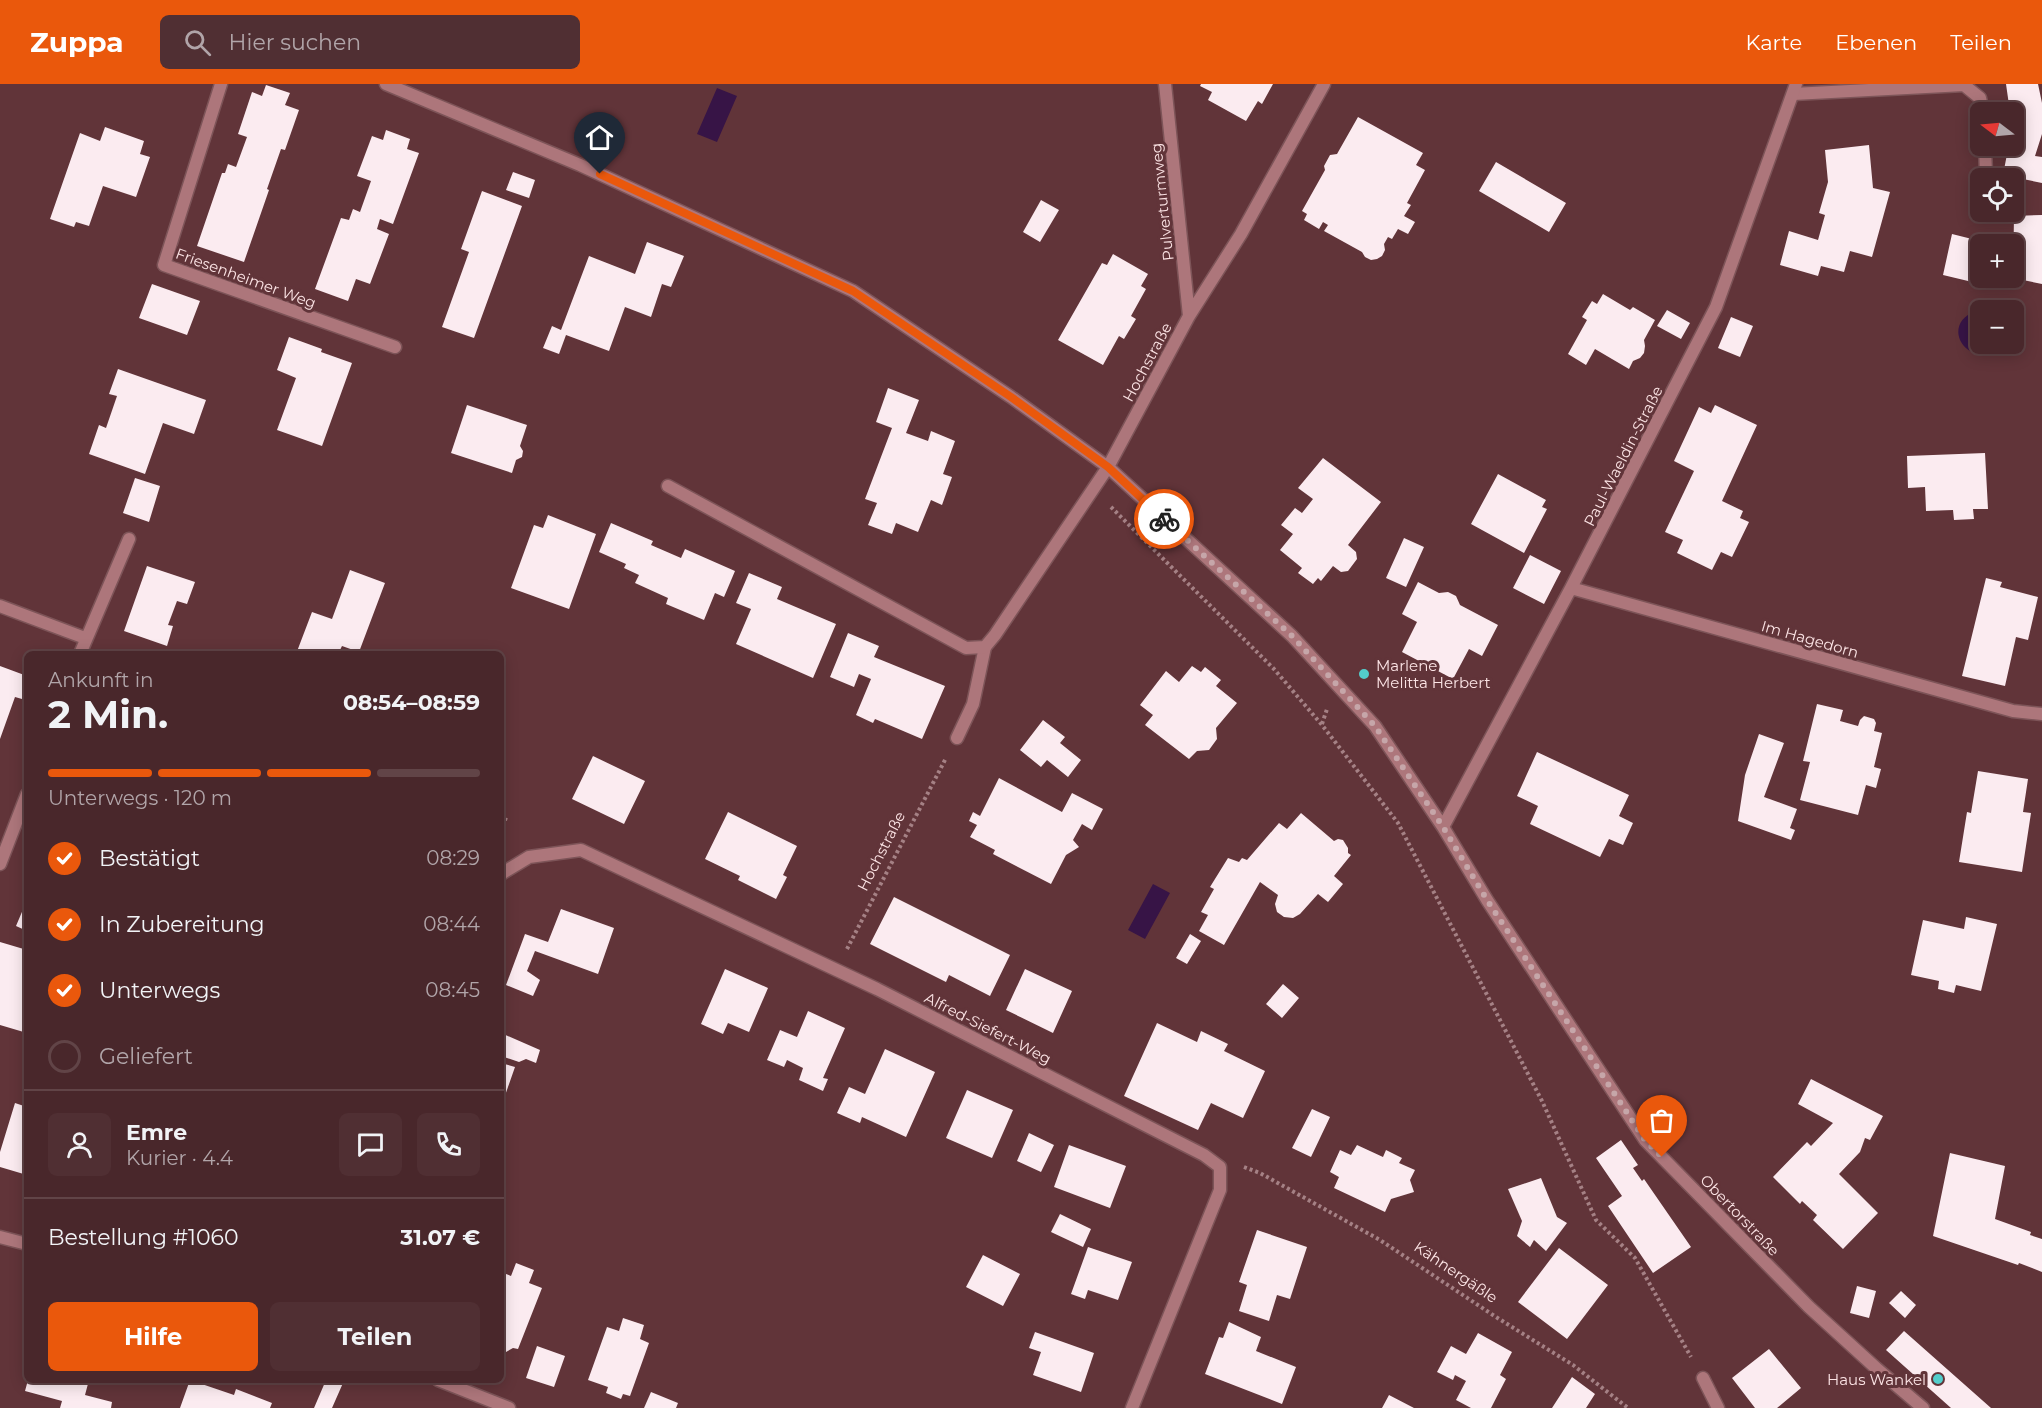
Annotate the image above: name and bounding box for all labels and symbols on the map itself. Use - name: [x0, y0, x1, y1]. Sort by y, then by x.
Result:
- north arrow: [1970, 102, 2024, 156]
- pin: [574, 112, 625, 174]
- street label: Pulverturmweg: [1146, 142, 1178, 262]
- street label: Friesenheimer Weg: [173, 244, 319, 312]
- street label: Hochstraße: [1118, 319, 1176, 405]
- street label: Paul-Waeldin-Straße: [1579, 383, 1667, 529]
- courier: [1134, 489, 1194, 549]
- street label: Im Hagedorn: [1759, 616, 1861, 662]
- place label: Marlene Melitta Herbert: [1376, 656, 1491, 692]
- marker: Marlene Melitta Herbert: [1357, 667, 1371, 681]
- street label: Hochstraße: [853, 808, 909, 894]
- street label: Alfred-Siefert-Weg: [922, 988, 1054, 1068]
- pin: [1636, 1095, 1687, 1157]
- street label: Obertorstraße: [1696, 1170, 1784, 1260]
- street label: Kähnergäßle: [1411, 1237, 1501, 1307]
- place label: Haus Wankel: [1827, 1370, 1926, 1389]
- marker: Haus Wankel: [1931, 1372, 1945, 1386]

